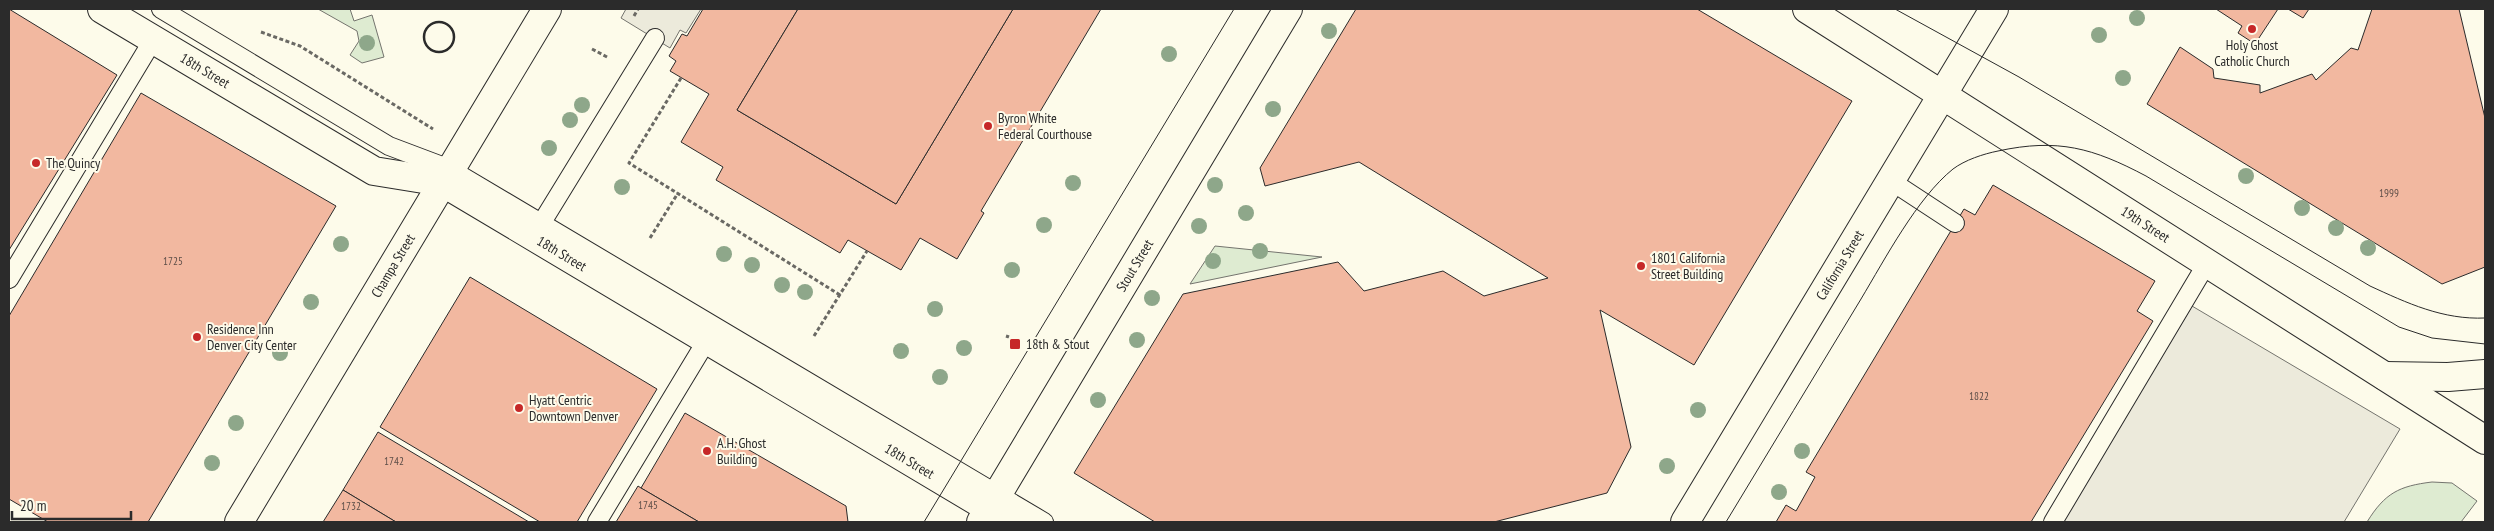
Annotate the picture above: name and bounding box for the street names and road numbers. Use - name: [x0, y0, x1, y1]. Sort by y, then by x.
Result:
- street label: 18th Street: [177, 49, 233, 92]
- street label: 19th Street: [2118, 202, 2173, 246]
- street label: California Street: [1812, 227, 1868, 303]
- street label: Champa Street: [367, 230, 419, 301]
- street label: 18th Street: [534, 232, 590, 275]
- street label: Stout Street: [1112, 236, 1157, 295]
- street label: 18th Street: [882, 439, 938, 483]

